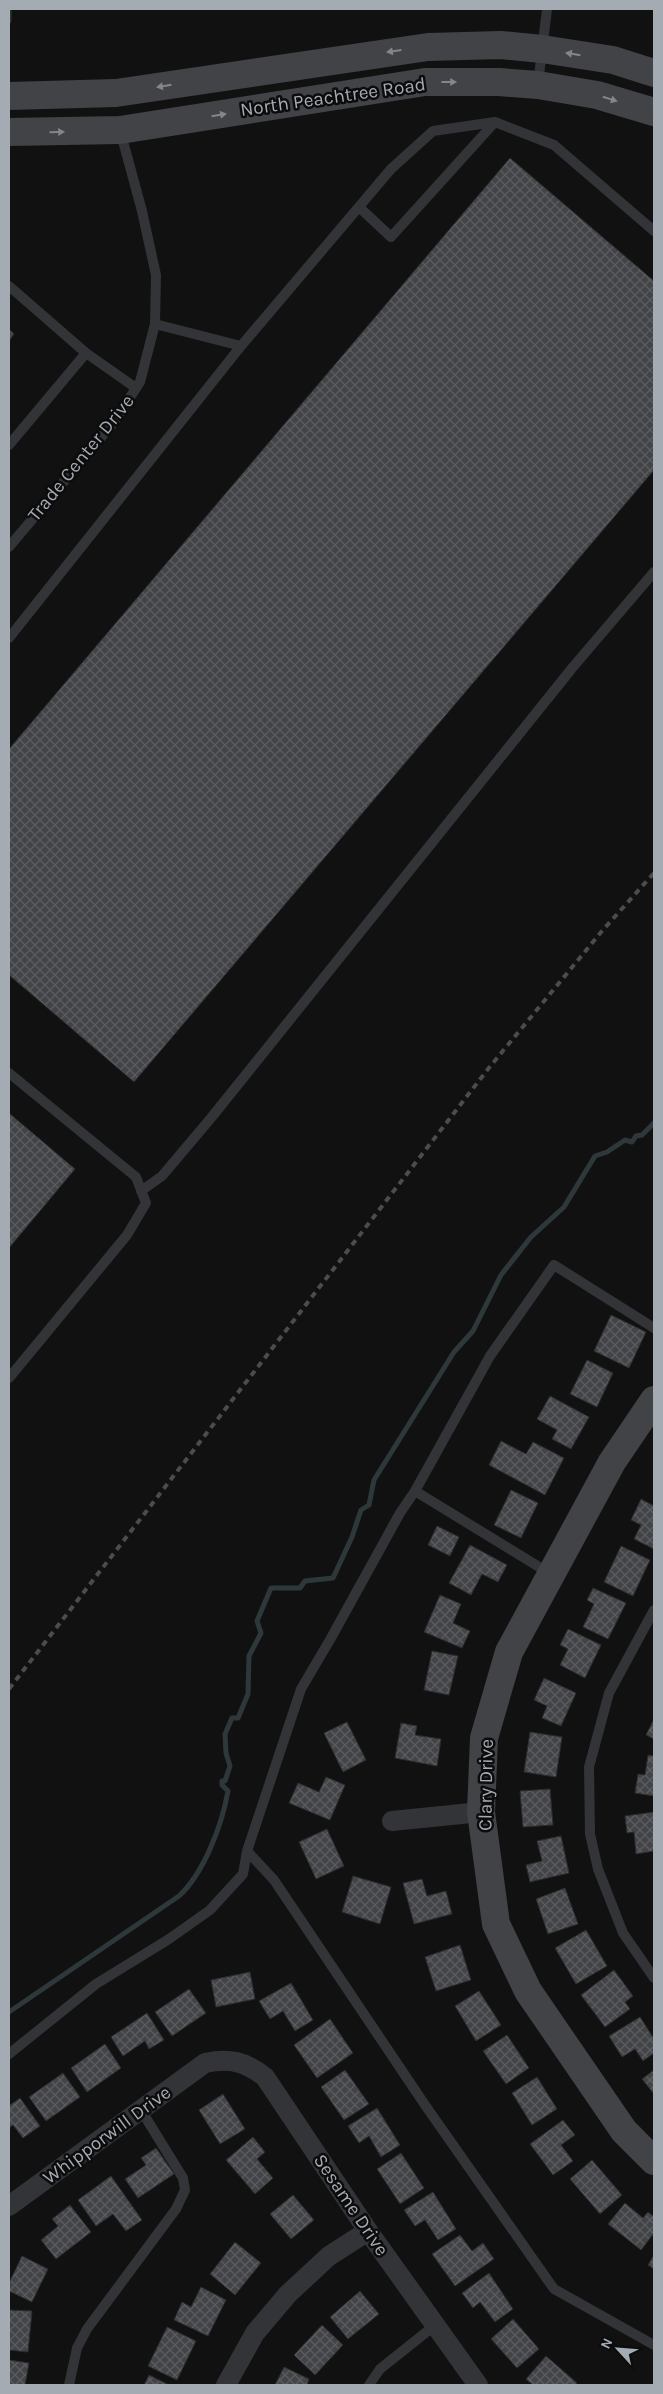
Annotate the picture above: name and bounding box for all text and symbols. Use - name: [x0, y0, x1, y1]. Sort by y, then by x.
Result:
- one-way arrow: [386, 48, 402, 56]
- one-way arrow: [565, 49, 581, 57]
- street label: North Peachtree Road: [239, 73, 427, 121]
- one-way arrow: [441, 78, 457, 86]
- one-way arrow: [156, 82, 172, 90]
- one-way arrow: [602, 95, 617, 103]
- one-way arrow: [211, 110, 227, 118]
- one-way arrow: [50, 127, 66, 135]
- street label: Trade Center Drive: [23, 390, 139, 526]
- street label: Clary Drive: [474, 1739, 498, 1831]
- street label: Whipporwill Drive: [39, 2081, 175, 2189]
- street label: Sesame Drive: [309, 2150, 393, 2260]
- north arrow: [593, 2324, 643, 2374]
- text: N: [597, 2335, 617, 2352]

